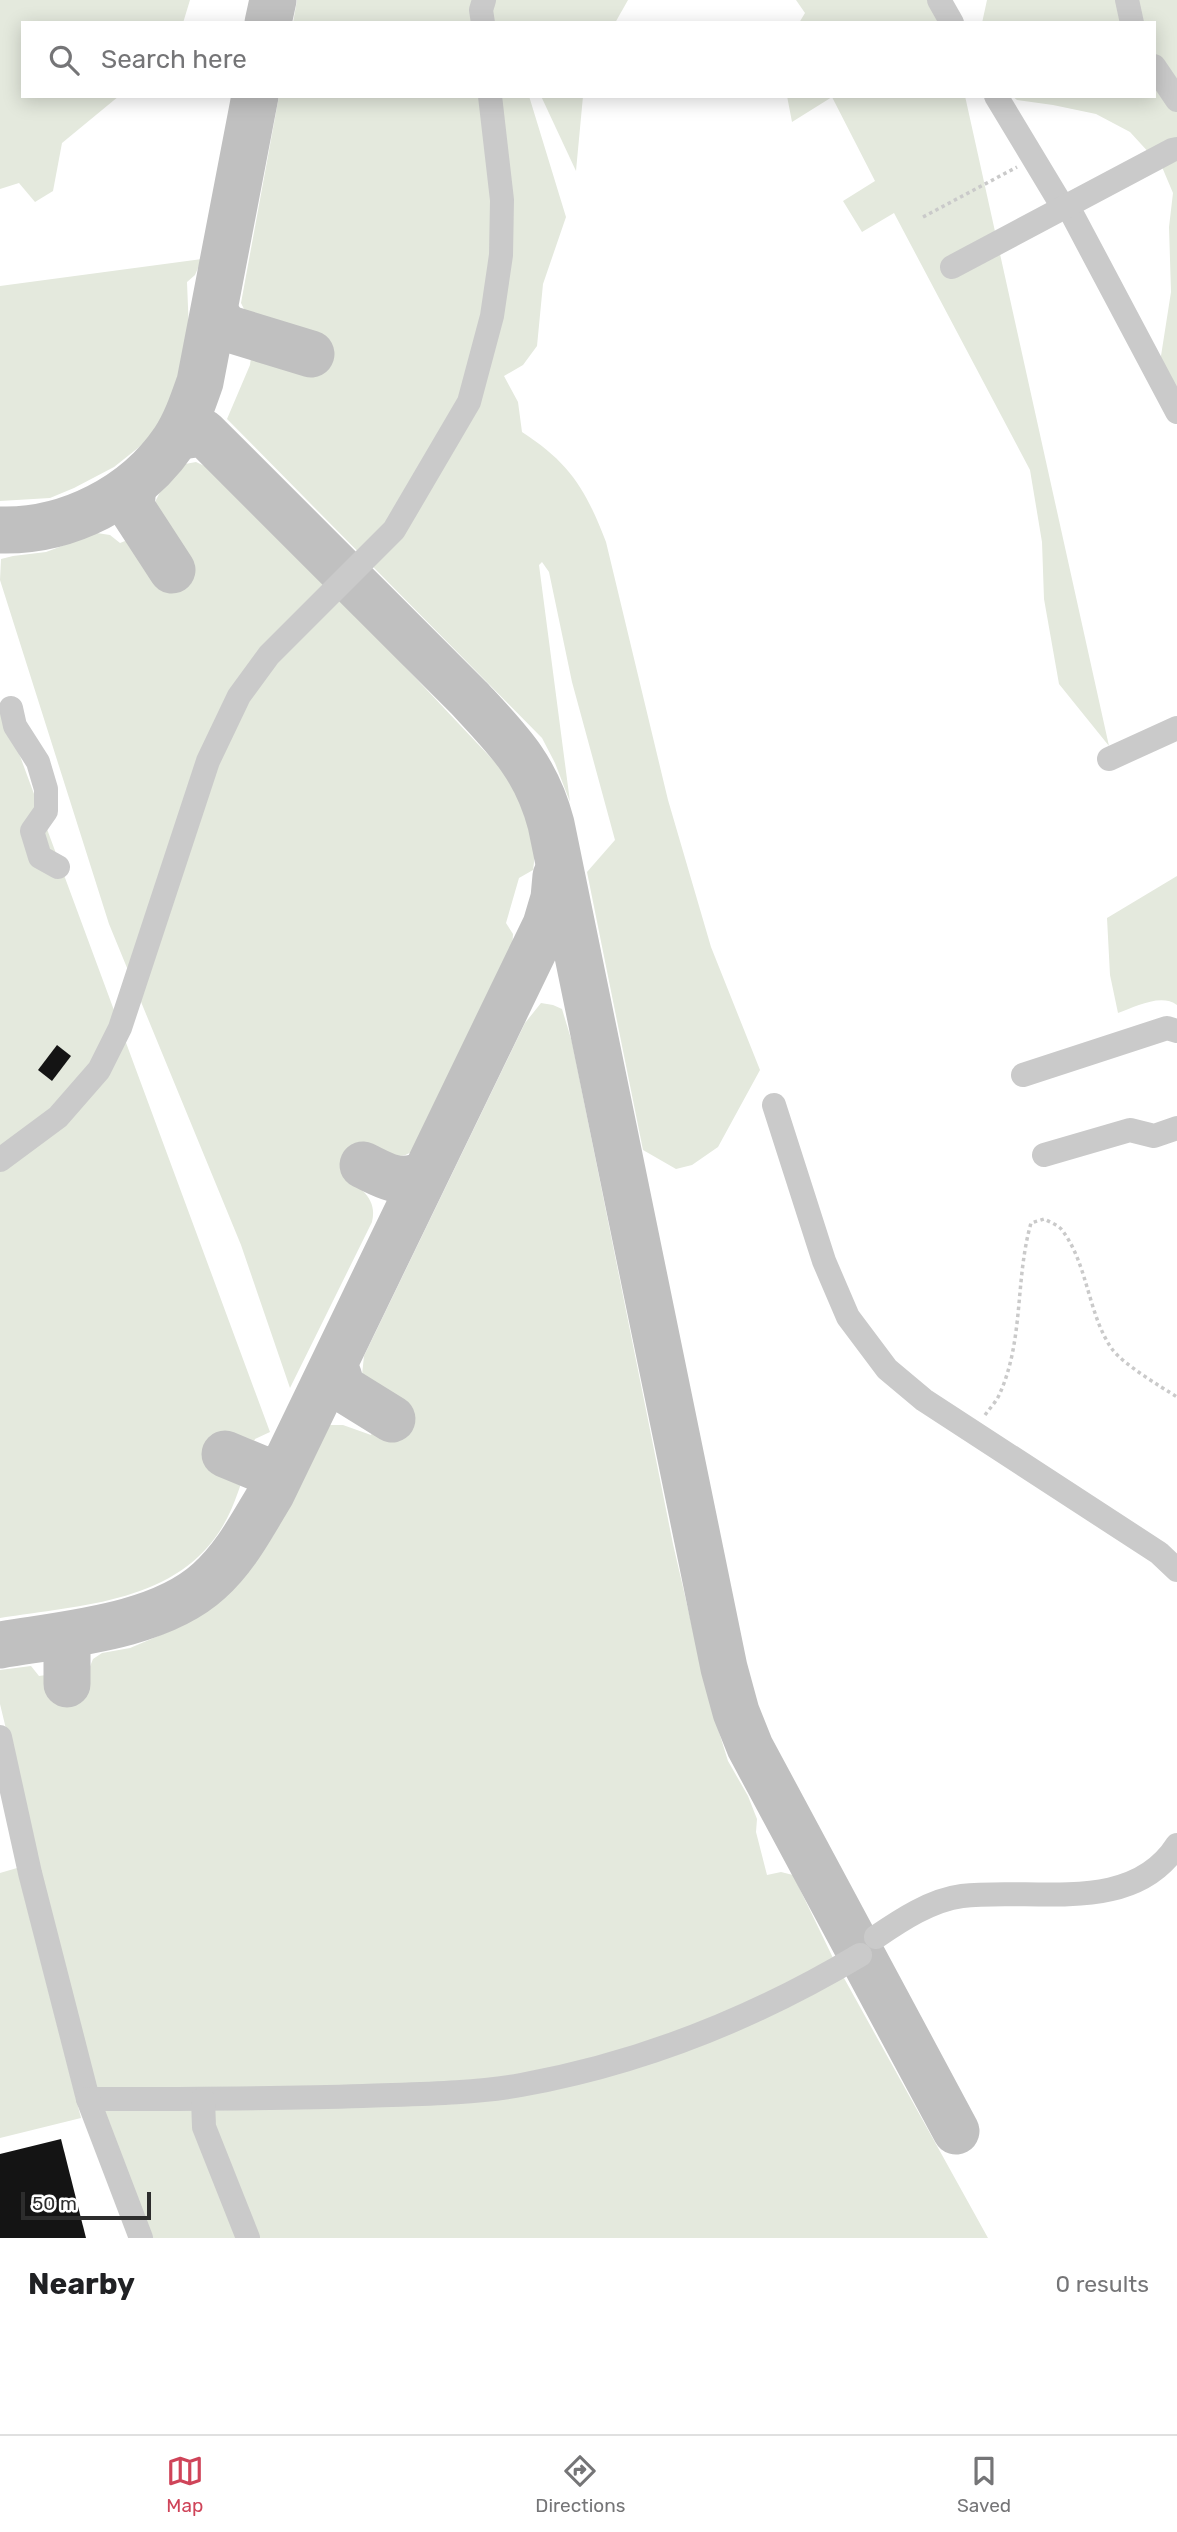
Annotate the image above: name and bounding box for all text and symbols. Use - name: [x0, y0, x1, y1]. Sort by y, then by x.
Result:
- search box: [21, 21, 1156, 98]
- icon: search: [45, 41, 83, 79]
- text: Search here: [101, 44, 247, 75]
- scale bar: [21, 2189, 150, 2221]
- text: 50 m: [32, 2192, 77, 2215]
- text: Nearby: [28, 2266, 135, 2302]
- text: 0 results: [1055, 2270, 1149, 2298]
- tab: Map: [166, 2452, 204, 2517]
- tab: Directions: [535, 2452, 625, 2517]
- tab: Saved: [957, 2452, 1011, 2517]

